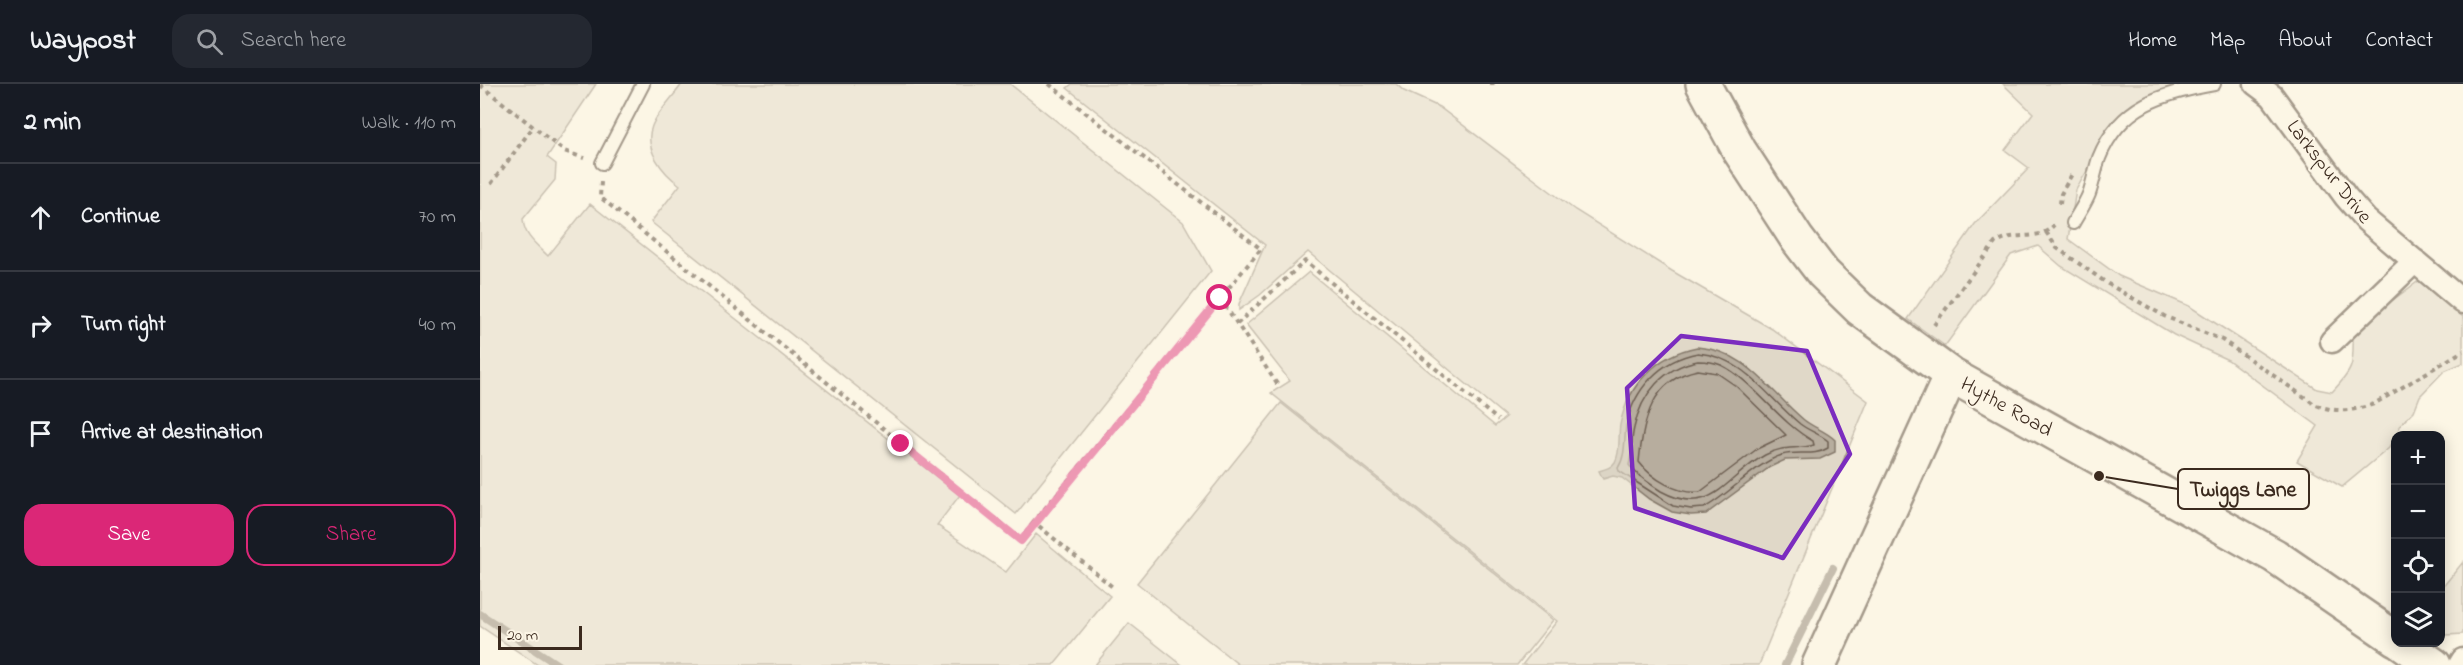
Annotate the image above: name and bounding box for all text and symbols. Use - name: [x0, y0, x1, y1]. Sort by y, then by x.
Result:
- search box: [172, 14, 592, 68]
- text: Waypost: [30, 21, 136, 62]
- icon: search: [193, 25, 226, 58]
- text: Search here: [241, 25, 346, 57]
- text: Home: [2128, 26, 2177, 56]
- text: Map: [2210, 26, 2245, 56]
- text: About: [2278, 26, 2332, 56]
- text: Contact: [2365, 26, 2433, 56]
- text: 2 min: [24, 104, 81, 142]
- text: Walk · 110 m: [361, 109, 456, 138]
- street label: Larkspur Drive: [2278, 114, 2379, 231]
- icon: ahead: [24, 201, 57, 234]
- text: Continue: [81, 201, 160, 233]
- text: 70 m: [419, 203, 456, 232]
- route start: [1206, 284, 1232, 310]
- icon: right: [24, 309, 57, 342]
- text: Turn right: [81, 309, 166, 341]
- text: 40 m: [419, 311, 456, 340]
- street label: Hythe Road: [1954, 370, 2058, 447]
- icon: arrive: [24, 417, 57, 450]
- text: Arrive at destination: [81, 417, 263, 449]
- route end: [887, 430, 913, 456]
- map controls: [2391, 431, 2445, 647]
- button: +: [2391, 431, 2445, 485]
- callout: Twiggs Lane: [2178, 469, 2309, 509]
- text: Twiggs Lane: [2190, 475, 2298, 508]
- button: −: [2391, 485, 2445, 539]
- button: Save: [24, 504, 234, 566]
- button: Share: [246, 504, 456, 566]
- button: locate: [2391, 539, 2445, 593]
- button: layers: [2391, 593, 2445, 647]
- scale bar: [498, 623, 582, 650]
- text: 20 m: [507, 624, 538, 648]

